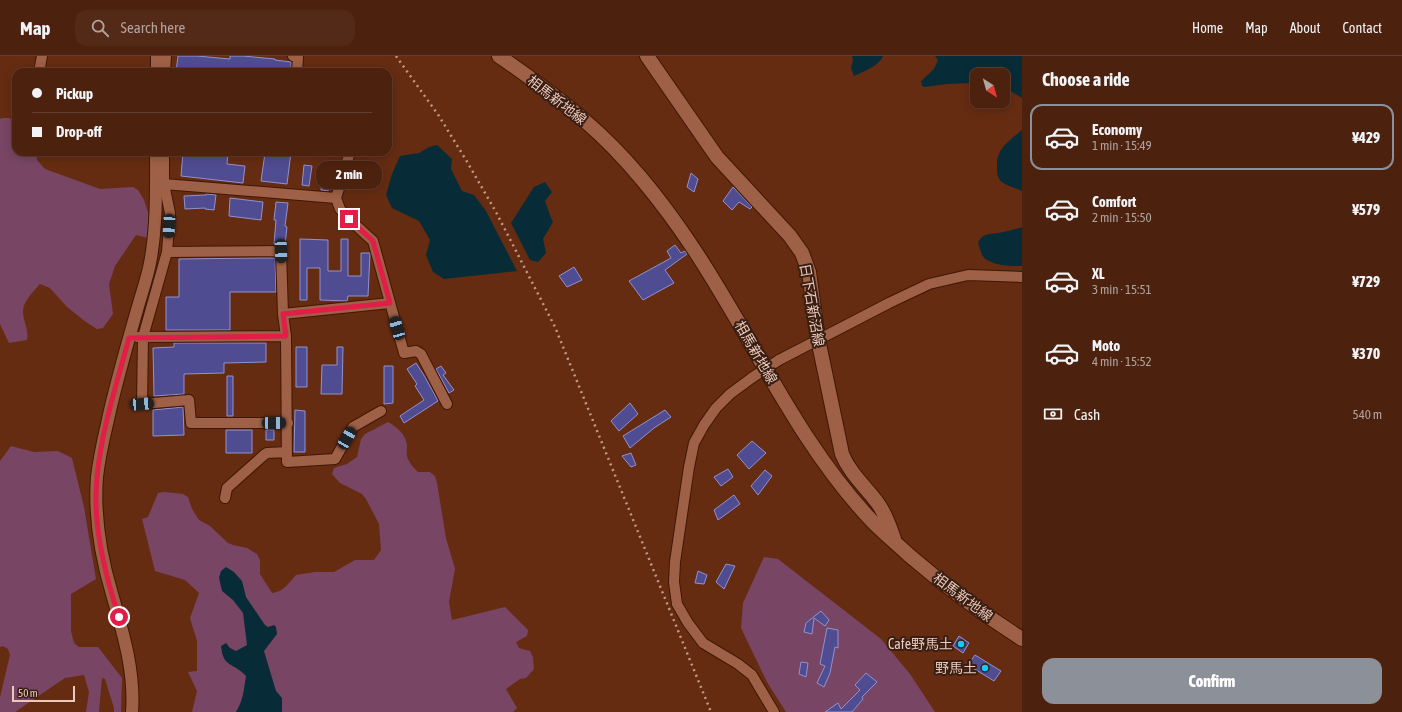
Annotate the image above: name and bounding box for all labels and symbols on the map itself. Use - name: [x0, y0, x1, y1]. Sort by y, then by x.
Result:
- north arrow: [970, 68, 1010, 108]
- street label: 相馬新地線: [524, 72, 590, 128]
- callout: 2 min: [316, 161, 382, 189]
- route end: [340, 210, 358, 228]
- car: [162, 214, 176, 238]
- car: [275, 239, 287, 263]
- street label: 日下石新沼線: [797, 262, 827, 348]
- car: [388, 315, 406, 341]
- street label: 相馬新地線: [732, 318, 780, 386]
- car: [130, 397, 154, 411]
- car: [262, 417, 286, 429]
- car: [336, 425, 358, 451]
- street label: 相馬新地線: [930, 570, 996, 624]
- route start: [110, 608, 128, 626]
- place label: Cafe野馬土: [888, 636, 953, 652]
- marker: Cafe野馬土: [956, 639, 966, 649]
- place label: 野馬土: [935, 660, 977, 676]
- marker: 野馬土: [980, 663, 990, 673]
- scale bar: [12, 684, 75, 703]

